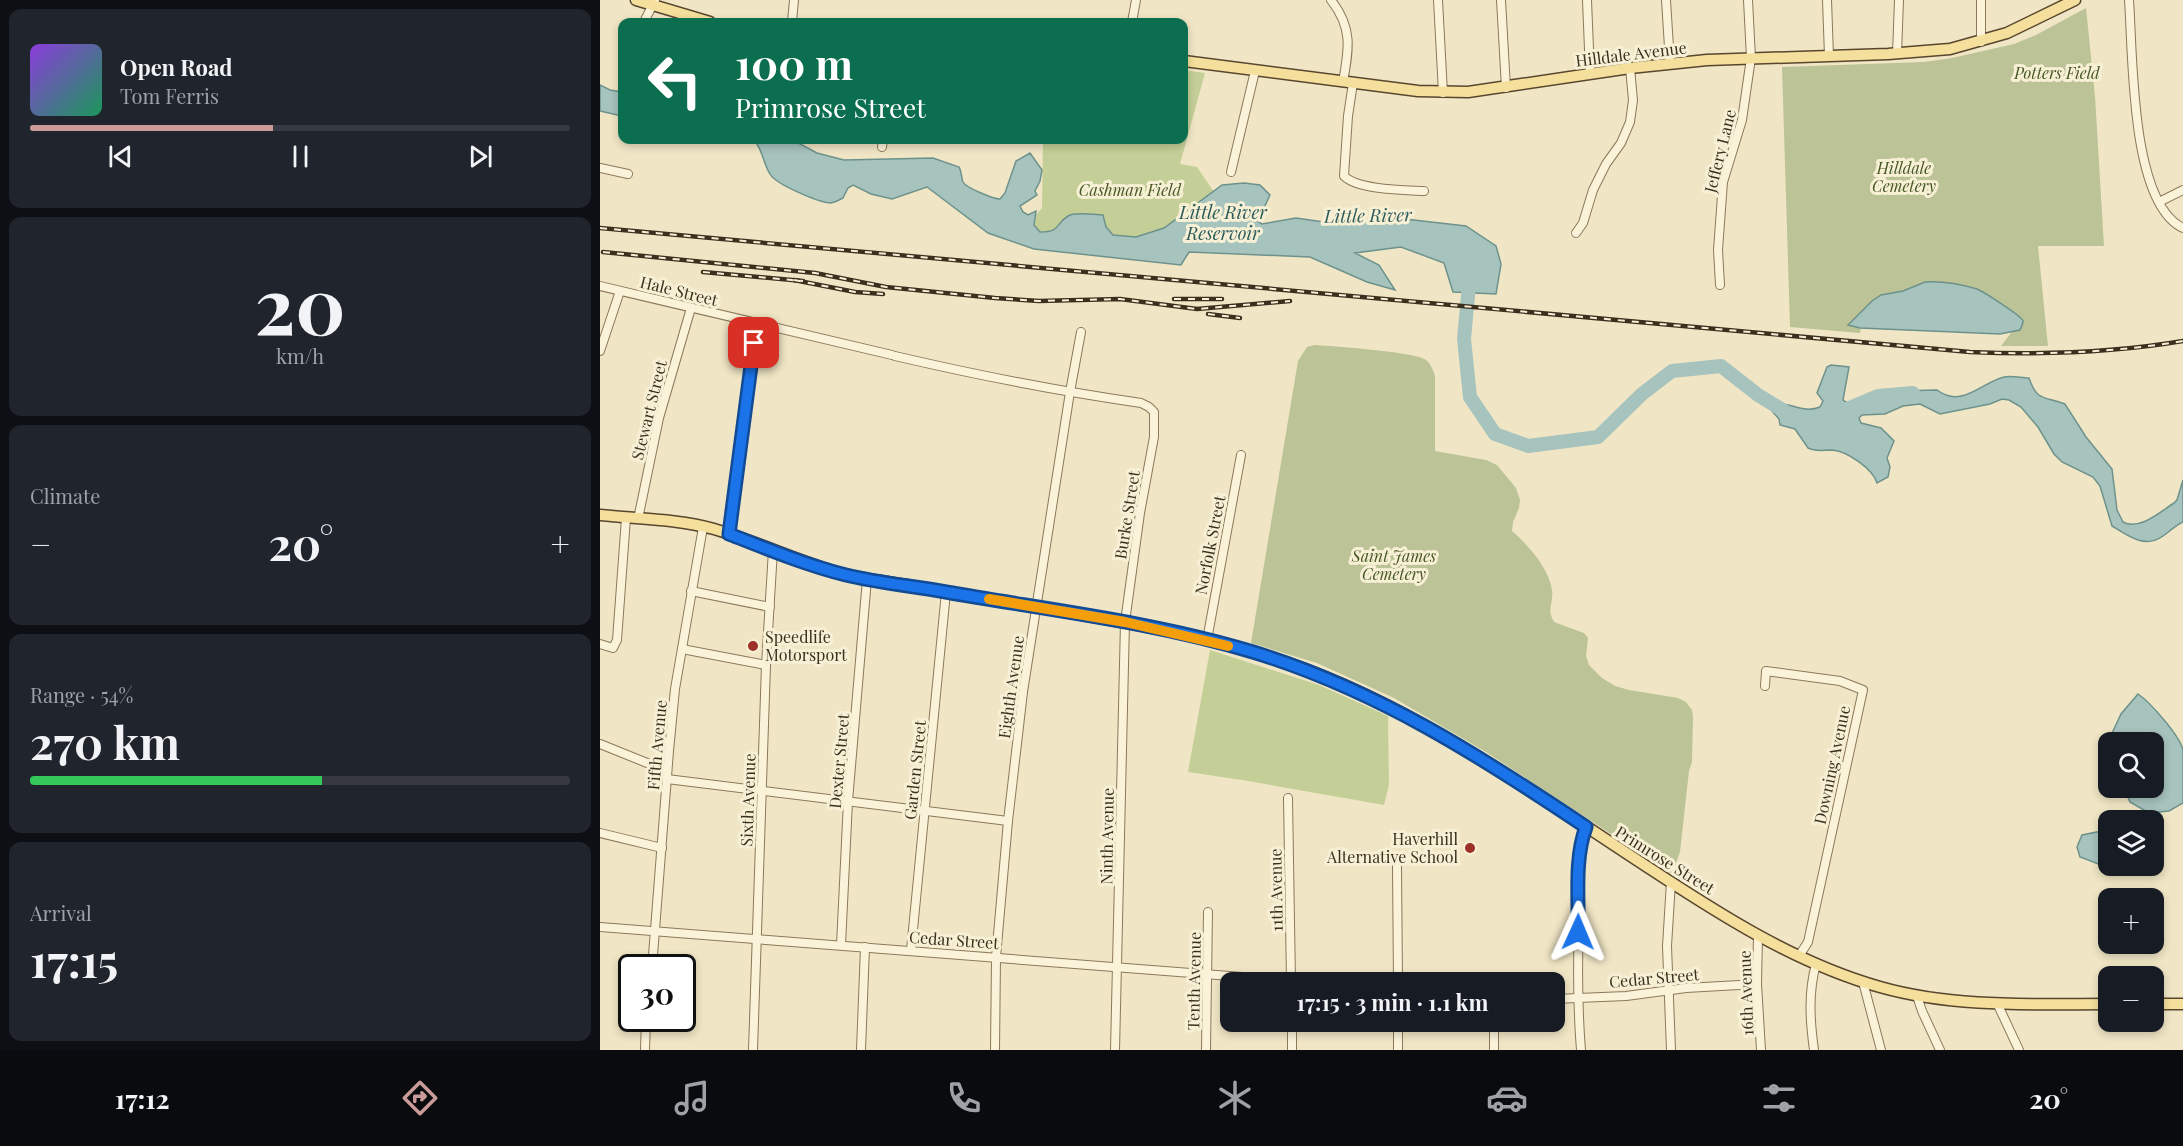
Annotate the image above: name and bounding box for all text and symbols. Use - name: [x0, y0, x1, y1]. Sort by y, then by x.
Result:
- text: 100 m: [735, 35, 853, 91]
- street label: Hilldale Avenue: [1574, 36, 1688, 71]
- icon: left: [636, 42, 714, 120]
- text: Open Road: [120, 52, 232, 82]
- park label: Potters Field: [2013, 62, 2101, 83]
- text: Tom Ferris: [120, 82, 219, 109]
- text: Primrose Street: [735, 89, 926, 125]
- street label: Jeffery Lane: [1699, 107, 1740, 196]
- icon: previous: [104, 140, 137, 173]
- icon: pause: [284, 140, 317, 173]
- icon: next: [464, 140, 497, 173]
- park label: Hilldale Cemetery: [1872, 157, 1936, 196]
- park label: Cashman Field: [1079, 179, 1182, 200]
- water label: Little River Reservoir: [1178, 200, 1268, 245]
- water label: Little River: [1323, 202, 1413, 228]
- text: 20: [254, 251, 346, 355]
- street label: Hale Street: [638, 271, 721, 310]
- pin: [728, 317, 779, 368]
- icon: arrive: [737, 326, 770, 359]
- text: km/h: [276, 342, 324, 369]
- street label: Stewart Street: [626, 358, 671, 462]
- street label: Burke Street: [1109, 469, 1144, 561]
- text: Climate: [30, 482, 100, 509]
- street label: Norfolk Street: [1190, 493, 1229, 596]
- text: 20°: [269, 512, 333, 572]
- text: −: [30, 521, 51, 565]
- text: +: [551, 521, 570, 565]
- park label: Saint James Cemetery: [1351, 545, 1436, 584]
- place label: Speedlife Motorsport: [765, 626, 847, 665]
- street label: Eighth Avenue: [993, 634, 1028, 740]
- marker: Speedlife Motorsport: [746, 639, 760, 653]
- text: Range · 54%: [30, 681, 133, 708]
- street label: Fifth Avenue: [642, 699, 671, 791]
- street label: Downing Avenue: [1809, 704, 1854, 826]
- text: 270 km: [30, 711, 180, 771]
- street label: Dexter Street: [824, 712, 853, 809]
- street label: Garden Street: [899, 719, 930, 821]
- map controls: [2098, 732, 2164, 1032]
- button: search: [2098, 732, 2164, 798]
- street label: Sixth Avenue: [735, 753, 760, 847]
- street label: Ninth Avenue: [1095, 787, 1118, 884]
- button: layers: [2098, 810, 2164, 876]
- street label: Primrose Street: [1612, 821, 1719, 899]
- place label: Haverhill Alternative School: [1326, 828, 1458, 867]
- marker: Haverhill Alternative School: [1463, 841, 1477, 855]
- street label: 11th Avenue: [1264, 848, 1287, 932]
- button: +: [2098, 888, 2164, 954]
- text: Arrival: [30, 899, 92, 926]
- position arrow: [1546, 900, 1610, 964]
- street label: Cedar Street: [908, 926, 1000, 953]
- text: 17:15: [30, 929, 118, 989]
- street label: Tenth Avenue: [1182, 932, 1205, 1030]
- street label: 16th Avenue: [1734, 950, 1757, 1036]
- speed limit sign: 30: [618, 954, 696, 1032]
- street label: Cedar Street: [1608, 963, 1700, 992]
- button: −: [2098, 966, 2164, 1032]
- text: 17:15 · 3 min · 1.1 km: [1297, 987, 1488, 1017]
- icon: directions: [399, 1077, 441, 1119]
- icon: music: [671, 1077, 713, 1119]
- icon: phone: [943, 1077, 985, 1119]
- icon: climate: [1214, 1077, 1256, 1119]
- icon: car: [1486, 1077, 1528, 1119]
- icon: filters: [1758, 1077, 1800, 1119]
- text: 17:12: [115, 1080, 170, 1116]
- text: 20°: [2029, 1080, 2068, 1116]

